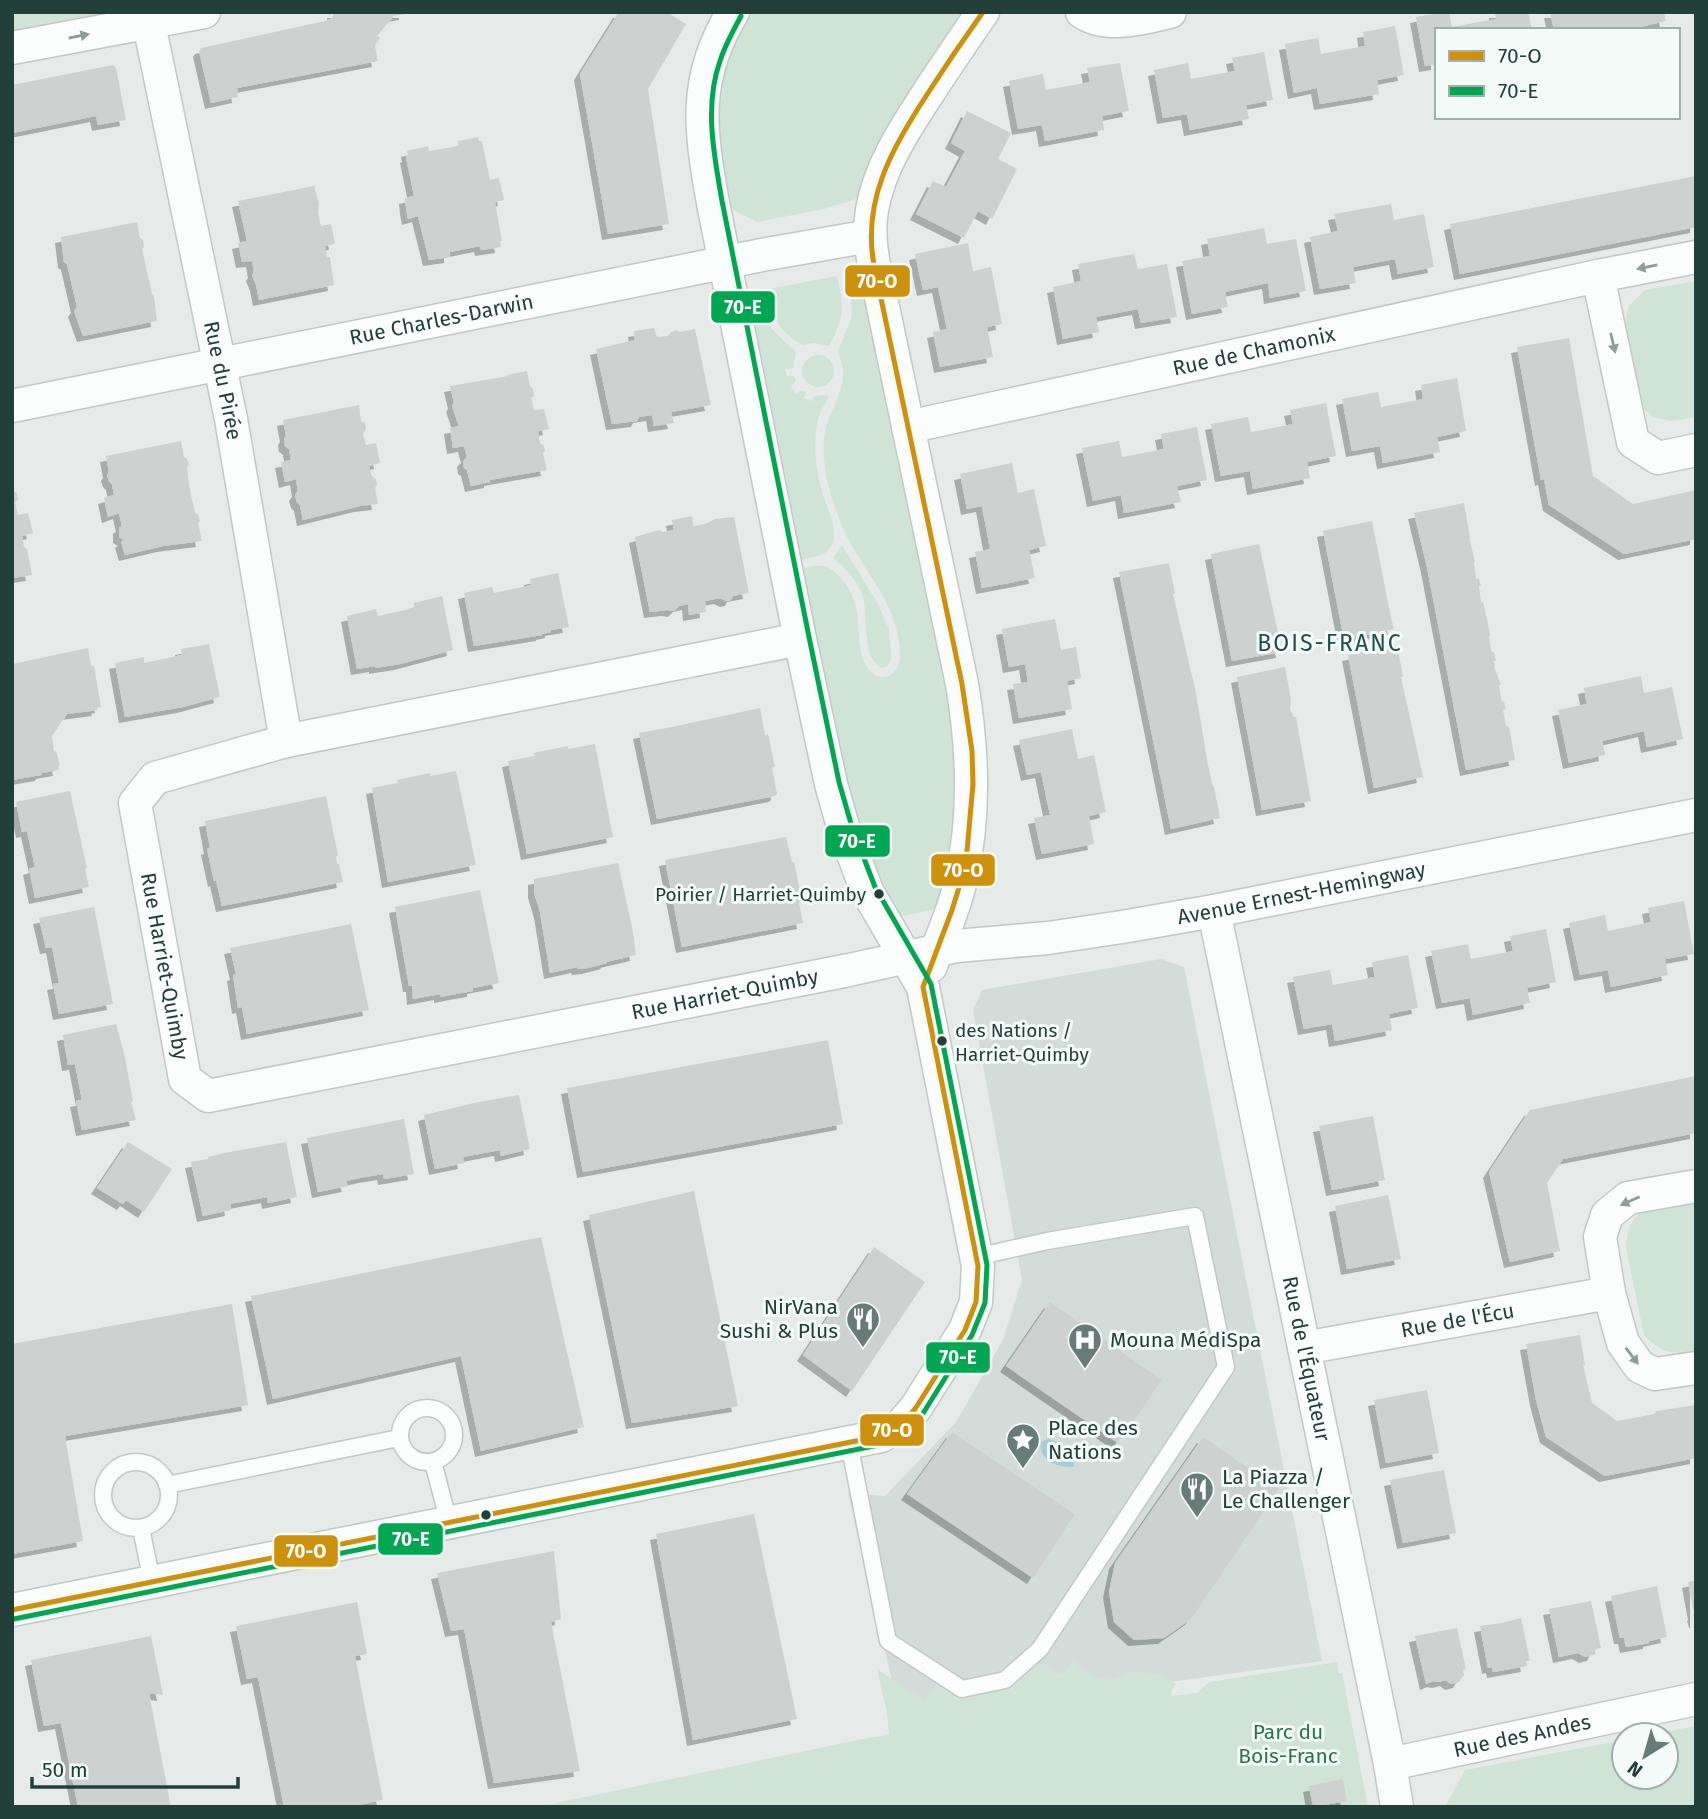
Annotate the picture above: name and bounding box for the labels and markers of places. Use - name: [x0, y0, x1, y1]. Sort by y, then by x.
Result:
- place label: Poirier / Harriet-Quimby: [655, 883, 867, 906]
- marker: Poirier / Harriet-Quimby: [872, 887, 886, 901]
- place label: des Nations / Harriet-Quimby: [955, 1019, 1089, 1066]
- marker: des Nations / Harriet-Quimby: [935, 1034, 949, 1048]
- place label: NirVana Sushi & Plus: [720, 1294, 838, 1344]
- restaurant icon: NirVana Sushi & Plus: [844, 1300, 882, 1349]
- hospital icon: Mouna MédiSpa: [1066, 1321, 1104, 1370]
- place label: Mouna MédiSpa: [1110, 1327, 1262, 1353]
- place label: Place des Nations: [1048, 1415, 1138, 1465]
- place icon: Place des Nations: [1004, 1421, 1042, 1470]
- place label: La Piazza / Le Challenger: [1222, 1464, 1350, 1514]
- restaurant icon: La Piazza / Le Challenger: [1178, 1470, 1216, 1519]
- unlabelled marker: [479, 1508, 493, 1522]

